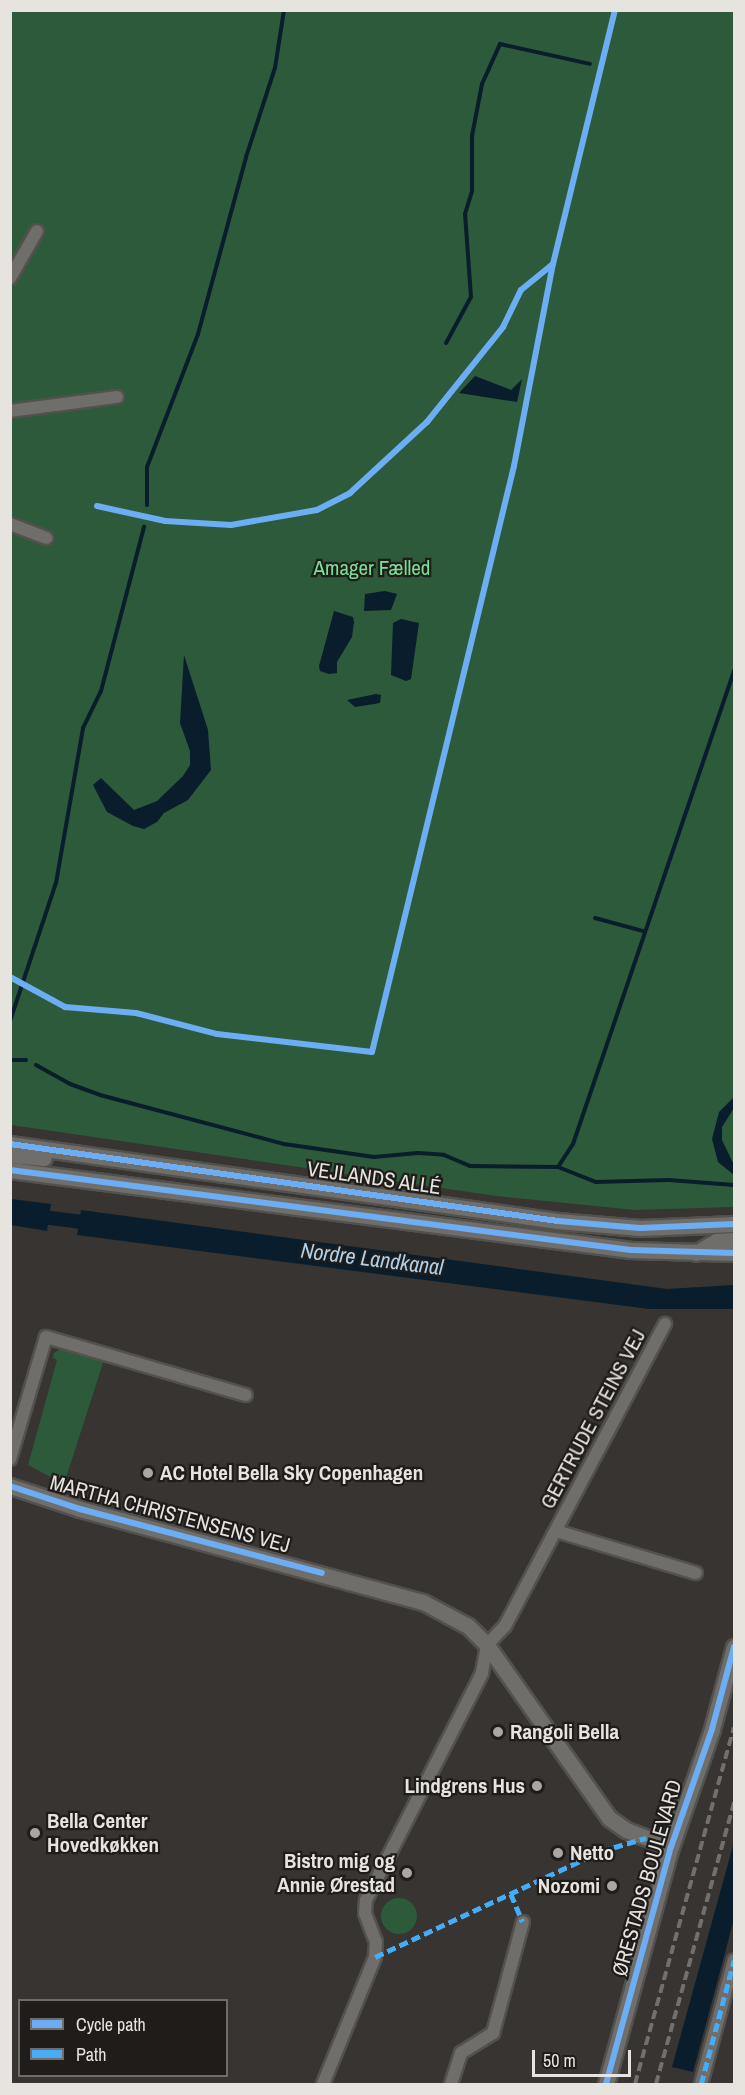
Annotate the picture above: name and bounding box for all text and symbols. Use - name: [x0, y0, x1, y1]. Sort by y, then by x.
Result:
- park label: Amager Fælled: [314, 555, 430, 581]
- street label: VEJLANDS ALLÉ: [305, 1156, 443, 1200]
- water label: Nordre Landkanal: [299, 1237, 445, 1281]
- street label: GERTRUDE STEINS VEJ: [535, 1325, 651, 1513]
- place label: AC Hotel Bella Sky Copenhagen: [160, 1460, 423, 1486]
- marker: AC Hotel Bella Sky Copenhagen: [141, 1466, 155, 1480]
- street label: MARTHA CHRISTENSENS VEJ: [47, 1470, 293, 1558]
- place label: Rangoli Bella: [510, 1719, 619, 1745]
- marker: Rangoli Bella: [491, 1725, 505, 1739]
- place label: Lindgrens Hus: [404, 1773, 525, 1799]
- street label: ØRESTADS BOULEVARD: [607, 1777, 687, 1979]
- marker: Lindgrens Hus: [530, 1779, 544, 1793]
- place label: Bella Center Hovedkøkken: [47, 1808, 159, 1858]
- marker: Bella Center Hovedkøkken: [28, 1826, 42, 1840]
- place label: Netto: [570, 1840, 614, 1866]
- marker: Netto: [551, 1846, 565, 1860]
- place label: Bistro mig og Annie Ørestad: [277, 1848, 395, 1898]
- marker: Bistro mig og Annie Ørestad: [400, 1866, 414, 1880]
- place label: Nozomi: [538, 1873, 600, 1899]
- marker: Nozomi: [605, 1879, 619, 1893]
- legend: [18, 1999, 228, 2077]
- text: Cycle path: [76, 2012, 146, 2037]
- scale bar: [535, 2038, 634, 2076]
- text: Path: [76, 2042, 106, 2067]
- text: 50 m: [543, 2048, 576, 2073]

